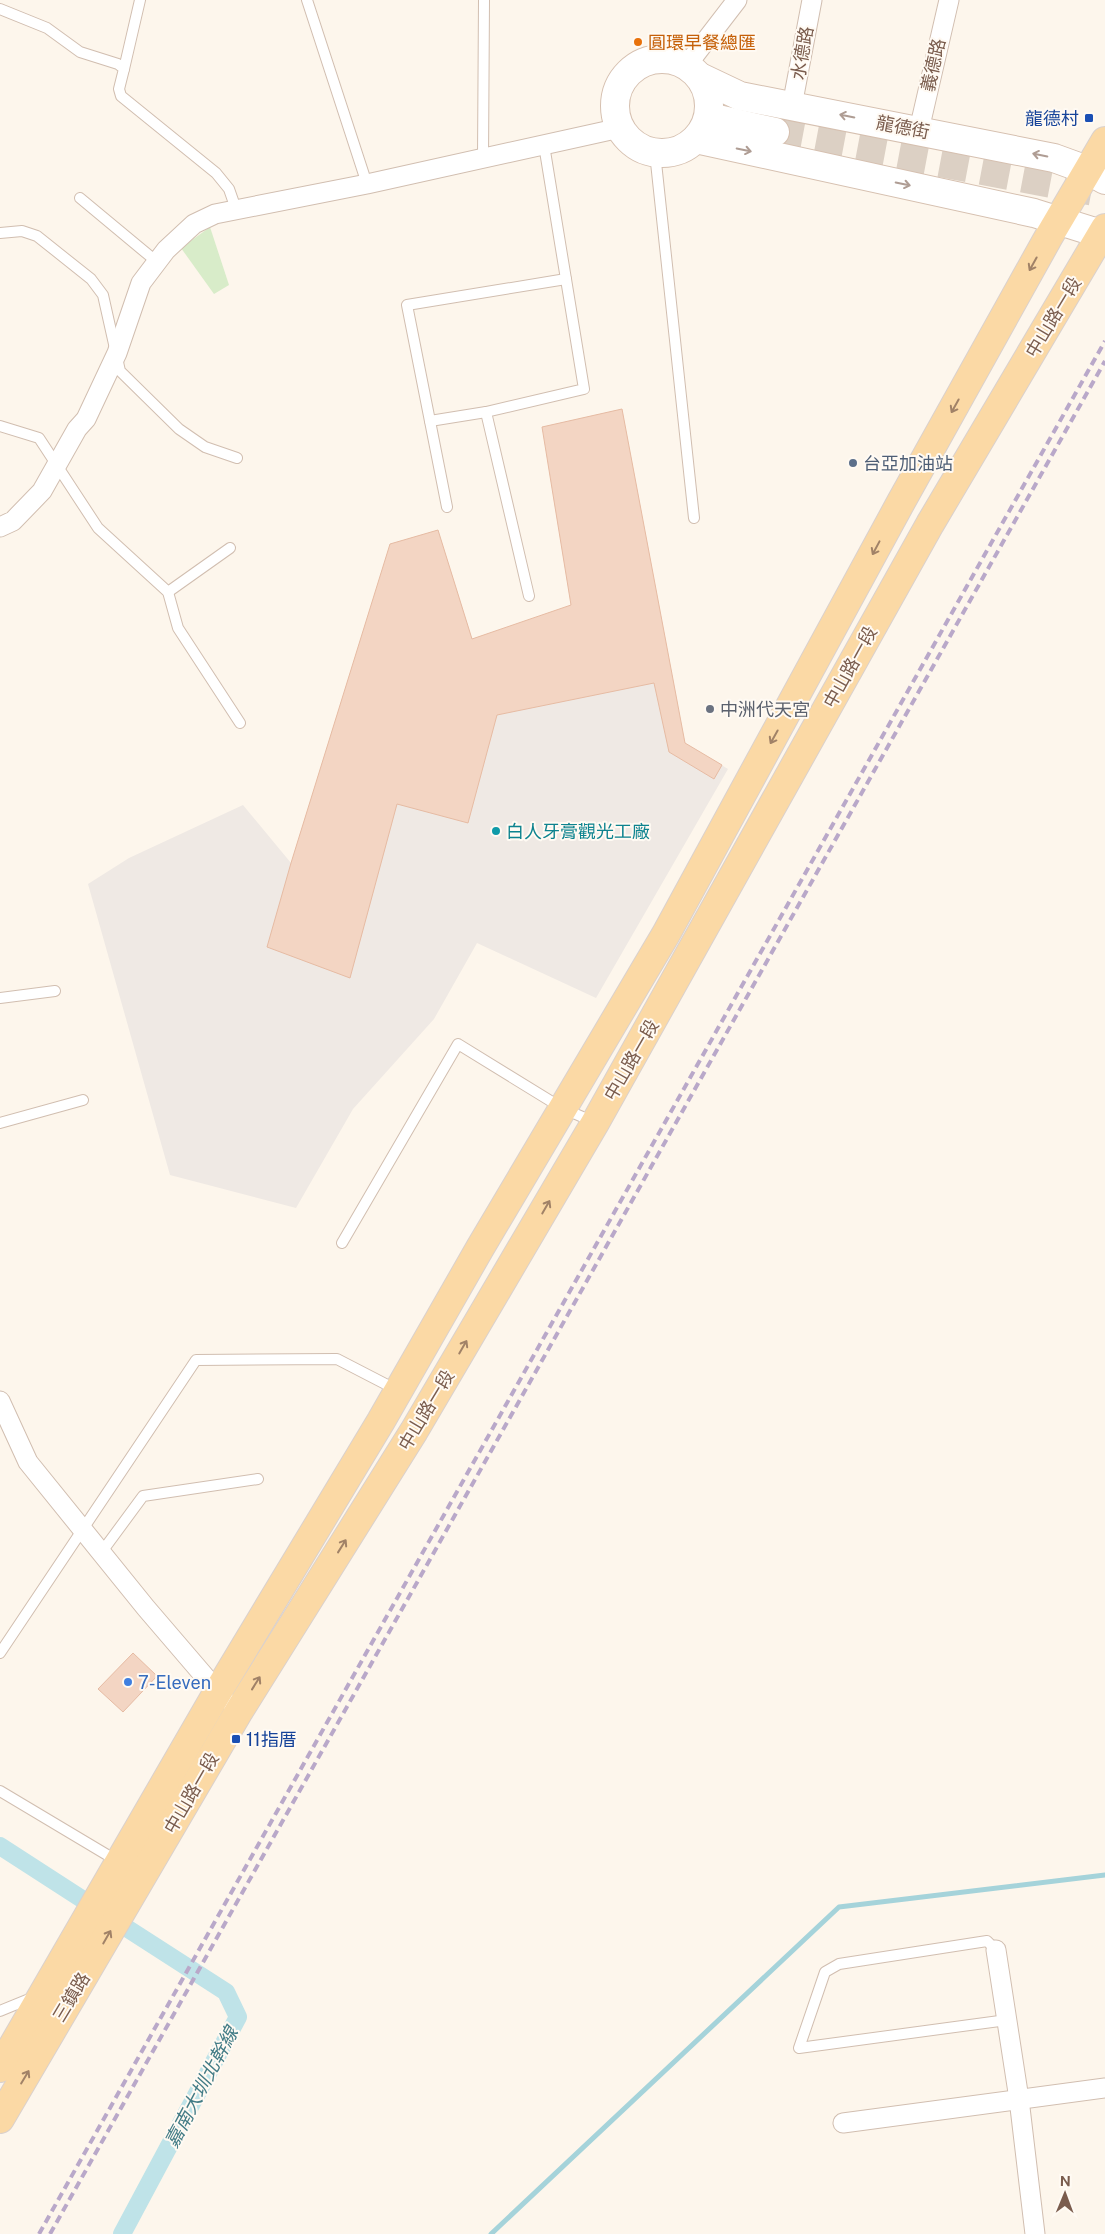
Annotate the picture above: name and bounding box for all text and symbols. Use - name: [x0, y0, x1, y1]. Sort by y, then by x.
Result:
- street label: 水德路: [787, 25, 817, 81]
- place label: 圓環早餐總匯: [648, 32, 756, 53]
- marker: 圓環早餐總匯: [632, 36, 644, 48]
- street label: 義德路: [917, 36, 949, 94]
- place label: 龍德村: [1025, 108, 1079, 129]
- one-way arrow: [839, 111, 855, 120]
- street label: 龍德街: [874, 112, 932, 142]
- marker: 龍德村: [1083, 112, 1095, 124]
- one-way arrow: [736, 145, 752, 155]
- one-way arrow: [1033, 150, 1049, 159]
- one-way arrow: [894, 180, 910, 190]
- one-way arrow: [1028, 256, 1038, 270]
- street label: 中山路一段: [1021, 273, 1085, 361]
- one-way arrow: [949, 398, 959, 413]
- place label: 台亞加油站: [863, 453, 953, 474]
- marker: 台亞加油站: [847, 457, 859, 469]
- one-way arrow: [871, 541, 881, 556]
- street label: 中山路一段: [819, 623, 881, 711]
- place label: 中洲代天宮: [720, 699, 810, 720]
- marker: 中洲代天宮: [704, 703, 716, 715]
- one-way arrow: [769, 730, 779, 745]
- place label: 白人牙膏觀光工廠: [506, 821, 650, 842]
- marker: 白人牙膏觀光工廠: [490, 825, 502, 837]
- street label: 中山路一段: [599, 1016, 663, 1104]
- one-way arrow: [541, 1200, 551, 1214]
- one-way arrow: [459, 1341, 469, 1355]
- street label: 中山路一段: [394, 1366, 458, 1454]
- one-way arrow: [338, 1539, 348, 1553]
- place label: 7-Eleven: [138, 1672, 211, 1693]
- marker: 7-Eleven: [122, 1676, 134, 1688]
- one-way arrow: [252, 1677, 262, 1691]
- place label: 11指厝: [246, 1729, 297, 1750]
- marker: 11指厝: [230, 1733, 242, 1745]
- street label: 中山路一段: [159, 1749, 223, 1837]
- one-way arrow: [103, 1930, 113, 1944]
- street label: 三鎮路: [48, 1968, 94, 2026]
- water label: 嘉南大圳北幹線: [160, 2021, 243, 2151]
- one-way arrow: [20, 2070, 30, 2084]
- north arrow: [1040, 2169, 1090, 2219]
- text: N: [1060, 2173, 1071, 2189]

